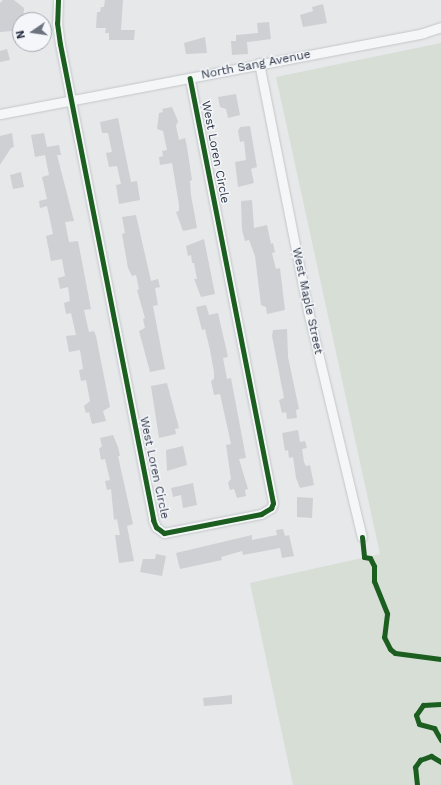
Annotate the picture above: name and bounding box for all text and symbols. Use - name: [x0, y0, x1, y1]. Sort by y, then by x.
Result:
- north arrow: [12, 12, 52, 52]
- text: N: [14, 29, 28, 40]
- street label: North Sang Avenue: [200, 47, 312, 83]
- street label: West Loren Circle: [198, 99, 232, 205]
- street label: West Maple Street: [289, 246, 325, 356]
- street label: West Loren Circle: [136, 416, 172, 520]

